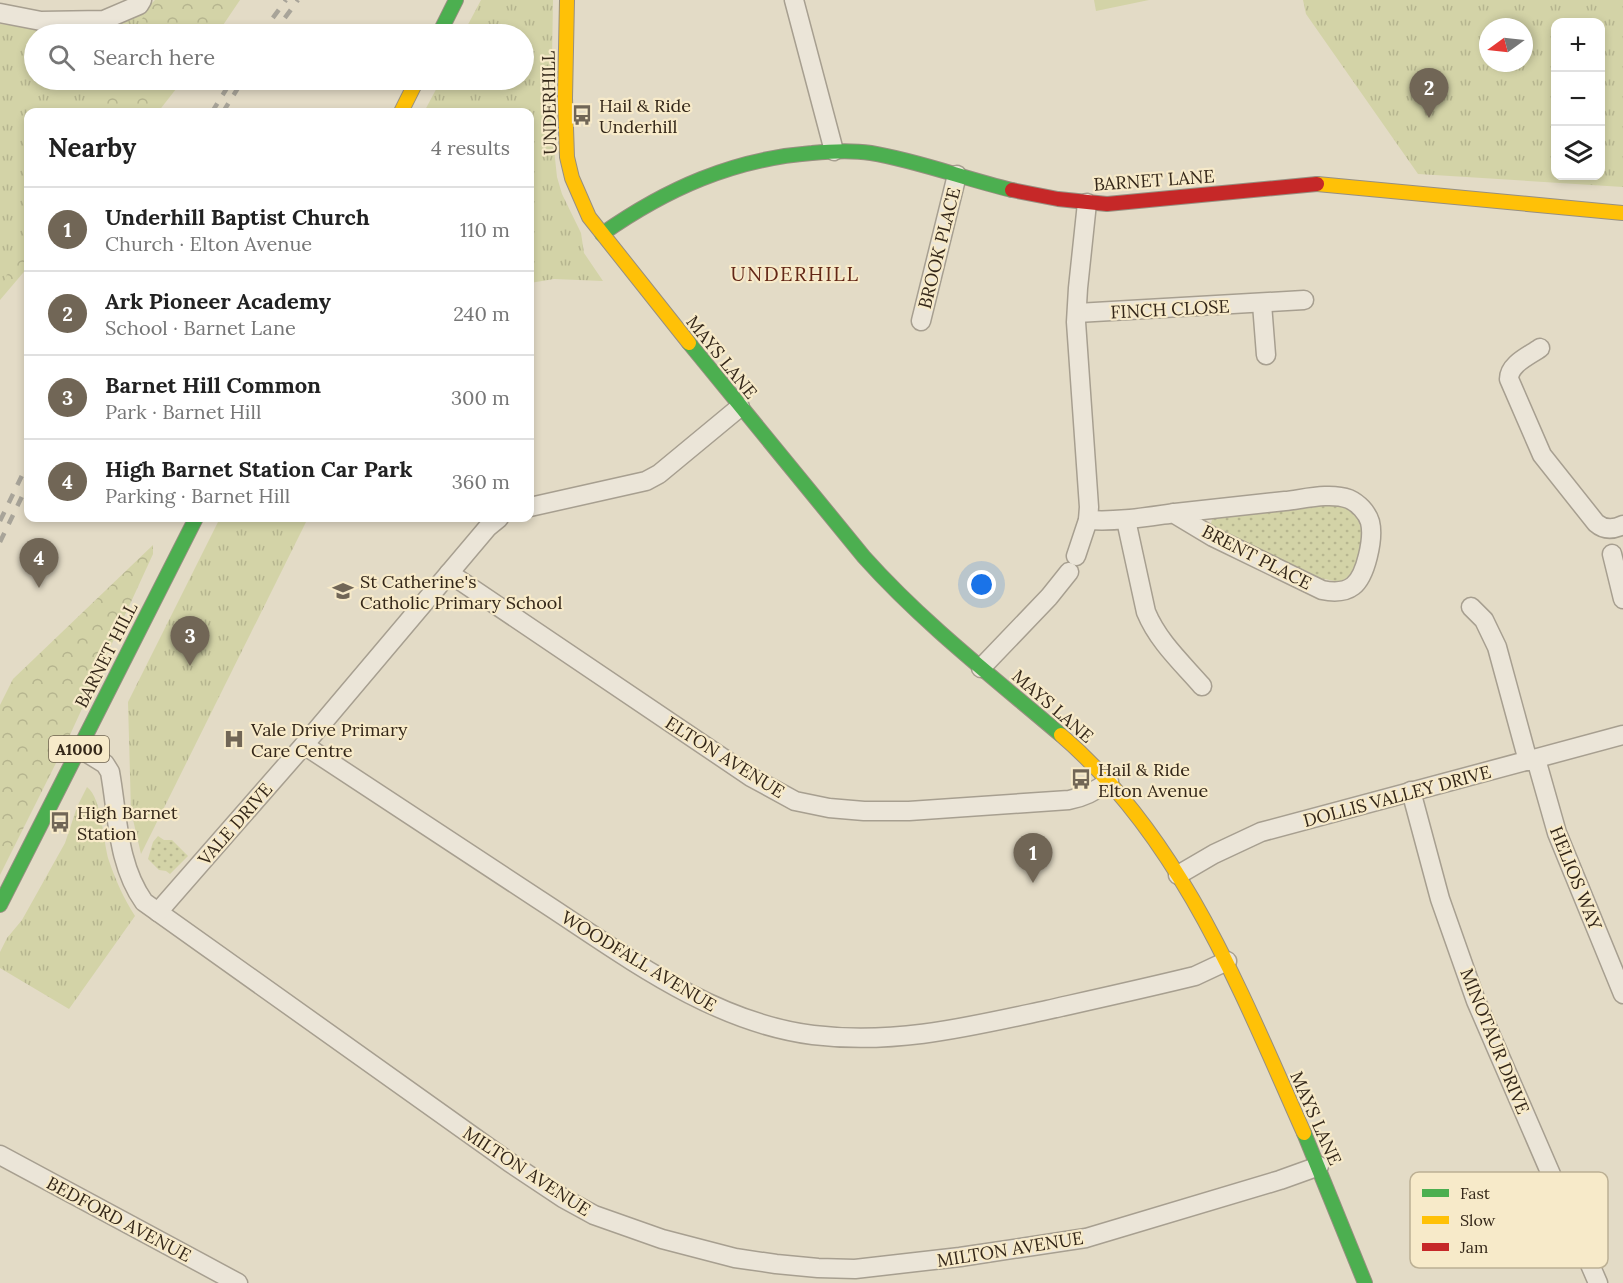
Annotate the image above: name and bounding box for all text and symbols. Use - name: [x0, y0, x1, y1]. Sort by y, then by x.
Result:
- north arrow: [1479, 18, 1533, 72]
- map controls: [1551, 18, 1605, 180]
- button: +: [1551, 18, 1605, 72]
- search box: [24, 24, 534, 90]
- icon: search: [45, 41, 78, 74]
- text: Search here: [93, 43, 215, 71]
- street label: UNDERHILL: [537, 50, 561, 155]
- pin: 2: [1410, 68, 1448, 118]
- button: −: [1551, 72, 1605, 126]
- place label: Hail & Ride Underhill: [599, 94, 691, 138]
- bus stop icon: Hail & Ride Underhill: [570, 103, 594, 127]
- button: layers: [1551, 126, 1605, 180]
- text: Nearby: [48, 131, 136, 164]
- text: 4 results: [431, 135, 510, 160]
- street label: BARNET LANE: [1093, 164, 1215, 196]
- street label: BROOK PLACE: [913, 185, 965, 311]
- text: Underhill Baptist Church: [105, 203, 370, 231]
- text: 1: [63, 217, 72, 242]
- text: 110 m: [460, 217, 510, 242]
- text: Church · Elton Avenue: [105, 231, 312, 256]
- district label: UNDERHILL: [731, 261, 859, 286]
- text: Ark Pioneer Academy: [105, 287, 331, 315]
- street label: FINCH CLOSE: [1110, 294, 1230, 324]
- text: 2: [62, 301, 73, 326]
- text: 240 m: [453, 301, 510, 326]
- street label: MAYS LANE: [681, 311, 763, 403]
- text: School · Barnet Lane: [105, 315, 296, 340]
- text: Barnet Hill Common: [105, 371, 321, 399]
- text: 3: [62, 385, 73, 410]
- text: 300 m: [451, 385, 510, 410]
- text: Park · Barnet Hill: [105, 399, 261, 424]
- text: High Barnet Station Car Park: [105, 455, 413, 483]
- text: 4: [62, 469, 73, 494]
- text: 360 m: [452, 469, 510, 494]
- text: Parking · Barnet Hill: [105, 483, 290, 508]
- street label: BRENT PLACE: [1198, 520, 1316, 594]
- pin: 4: [20, 538, 58, 588]
- place label: St Catherine's Catholic Primary School: [360, 570, 562, 614]
- your location: [967, 570, 996, 599]
- school or university icon: St Catherine's Catholic Primary School: [331, 579, 355, 603]
- street label: BARNET HILL: [70, 598, 143, 712]
- pin: 3: [170, 616, 210, 666]
- street label: MAYS LANE: [1008, 664, 1098, 748]
- street label: ELTON AVENUE: [661, 711, 789, 803]
- place label: Vale Drive Primary Care Centre: [250, 718, 408, 762]
- hospital icon: Vale Drive Primary Care Centre: [222, 727, 246, 751]
- road number: A1000: [49, 736, 109, 762]
- place label: Hail & Ride Elton Avenue: [1098, 758, 1209, 802]
- street label: DOLLIS VALLEY DRIVE: [1301, 760, 1493, 832]
- bus stop icon: Hail & Ride Elton Avenue: [1069, 767, 1093, 791]
- street label: VALE DRIVE: [192, 778, 277, 871]
- place label: High Barnet Station: [77, 801, 178, 845]
- bus stop icon: High Barnet Station: [48, 810, 72, 834]
- street label: HELIOS WAY: [1545, 823, 1607, 934]
- pin: 1: [1014, 834, 1052, 883]
- street label: WOODFALL AVENUE: [557, 905, 721, 1017]
- street label: MINOTAUR DRIVE: [1455, 965, 1535, 1117]
- street label: MAYS LANE: [1285, 1067, 1347, 1169]
- street label: MILTON AVENUE: [459, 1121, 595, 1221]
- street label: BEDFORD AVENUE: [43, 1171, 195, 1267]
- legend: [1410, 1172, 1608, 1268]
- text: Fast: [1460, 1183, 1491, 1203]
- text: Slow: [1460, 1210, 1496, 1230]
- street label: MILTON AVENUE: [935, 1226, 1085, 1272]
- text: Jam: [1459, 1237, 1488, 1257]

